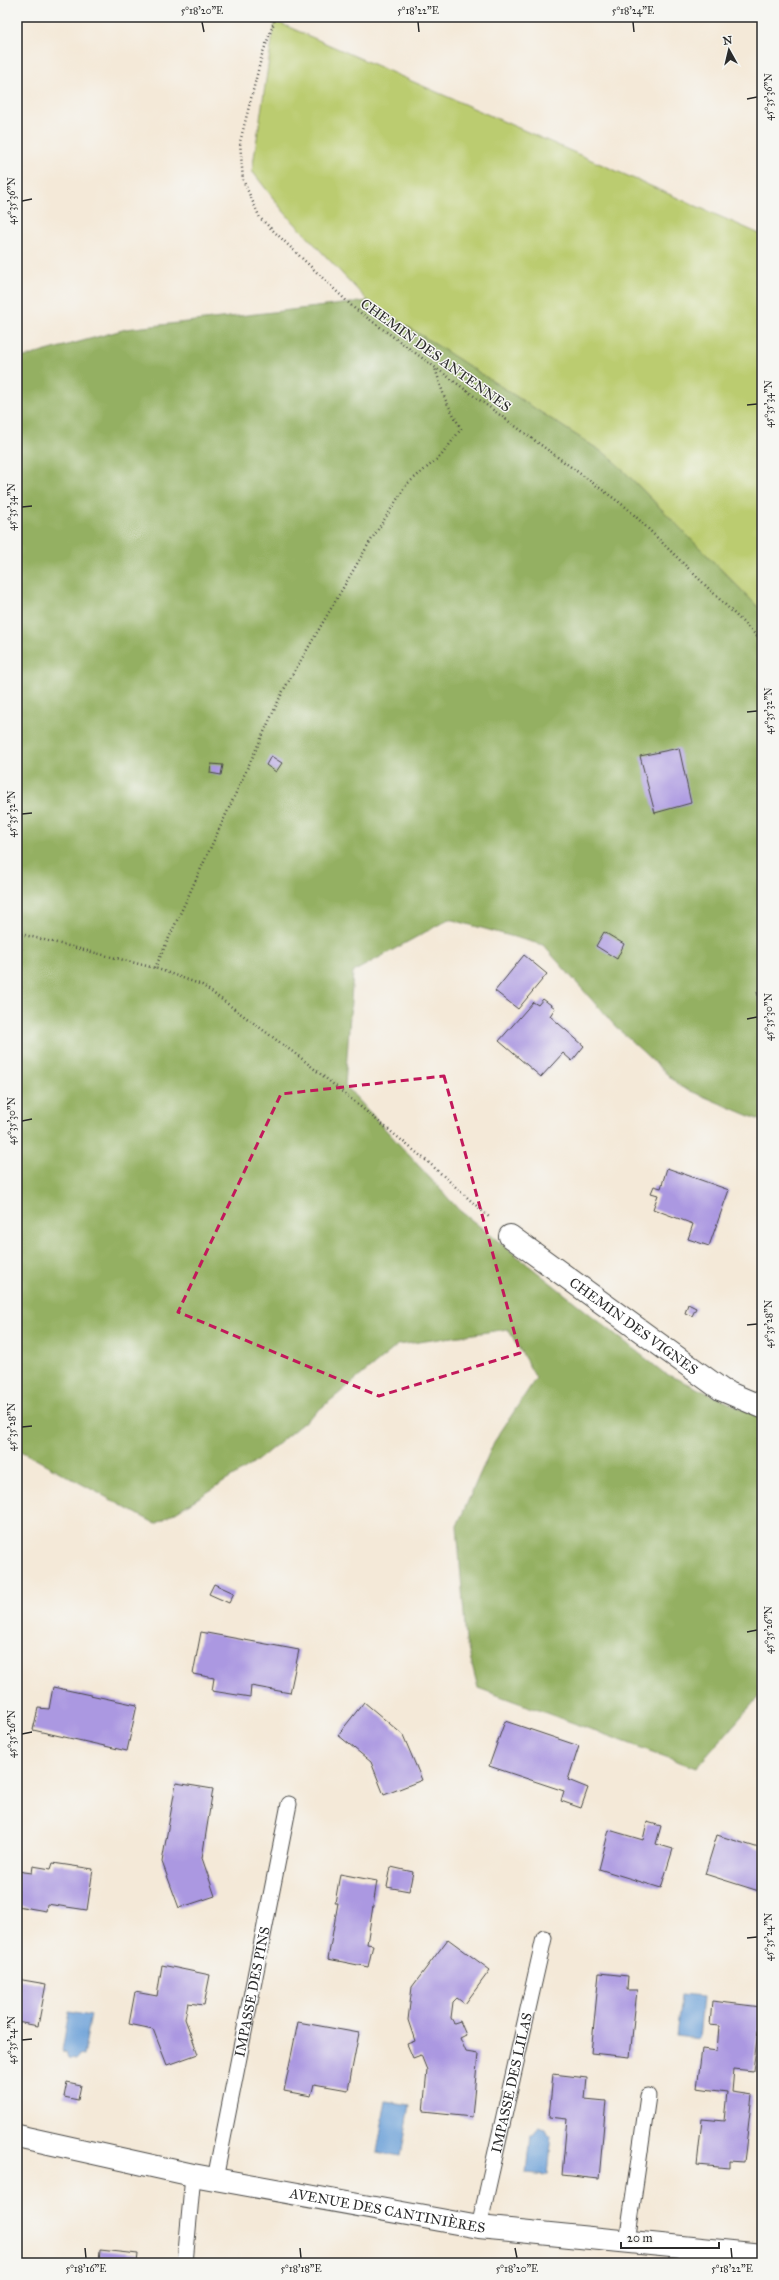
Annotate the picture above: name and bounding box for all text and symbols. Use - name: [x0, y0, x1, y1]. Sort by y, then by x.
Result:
- text: 5°18'20"E: [181, 5, 223, 17]
- text: 5°18'22"E: [397, 5, 439, 17]
- text: 5°18'24"E: [612, 5, 654, 17]
- north arrow: [709, 30, 749, 70]
- text: N: [722, 33, 734, 48]
- text: 45°35'36"N: [763, 73, 775, 121]
- text: 45°35'36"N: [6, 177, 18, 225]
- street label: CHEMIN DES ANTENNES: [357, 295, 514, 416]
- text: 45°35'34"N: [763, 380, 775, 428]
- text: 45°35'34"N: [6, 483, 18, 531]
- text: 45°35'32"N: [763, 687, 775, 735]
- text: 45°35'32"N: [6, 790, 18, 838]
- text: 45°35'30"N: [763, 993, 775, 1041]
- text: 45°35'30"N: [6, 1097, 18, 1145]
- street label: CHEMIN DES VIGNES: [566, 1274, 701, 1379]
- text: 45°35'28"N: [763, 1299, 775, 1348]
- text: 45°35'28"N: [6, 1402, 18, 1451]
- text: 45°35'26"N: [763, 1605, 775, 1654]
- text: 45°35'26"N: [6, 1709, 18, 1758]
- text: 45°35'24"N: [763, 1912, 775, 1961]
- street label: IMPASSE DES PINS: [231, 1925, 274, 2058]
- street label: IMPASSE DES LILAS: [488, 2011, 536, 2155]
- text: 45°35'24"N: [6, 2015, 18, 2064]
- street label: AVENUE DES CANTINIÈRES: [287, 2185, 486, 2237]
- scale bar: [621, 2224, 719, 2250]
- text: 20 m: [627, 2231, 653, 2245]
- text: 5°18'16"E: [66, 2263, 106, 2275]
- text: 5°18'18"E: [280, 2263, 322, 2275]
- text: 5°18'20"E: [496, 2263, 538, 2275]
- text: 5°18'22"E: [711, 2263, 753, 2275]

